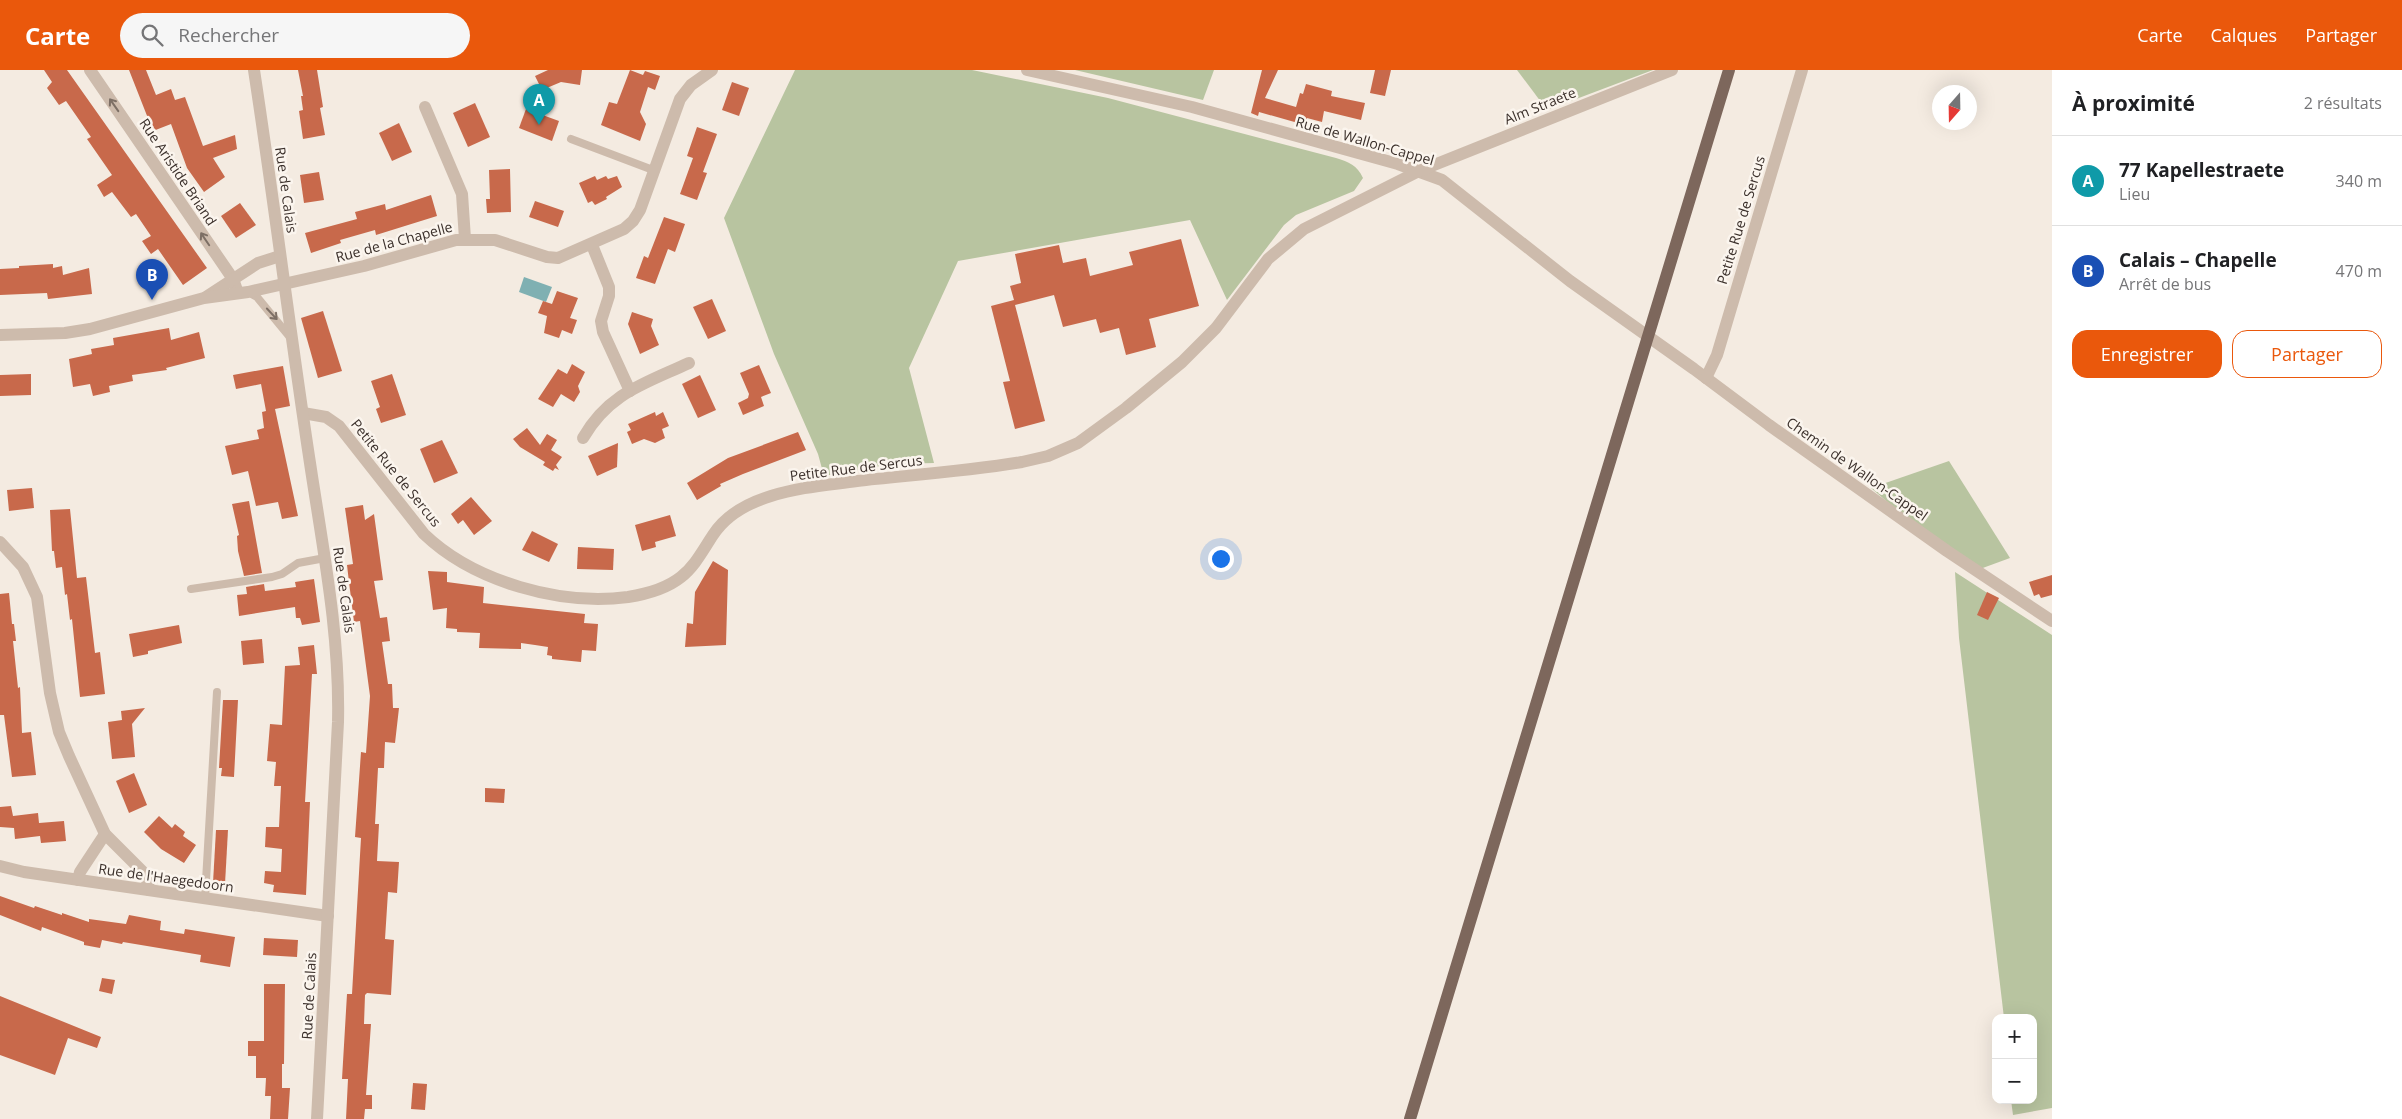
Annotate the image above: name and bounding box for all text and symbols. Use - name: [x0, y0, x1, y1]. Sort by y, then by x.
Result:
- search box: [120, 13, 470, 58]
- text: Carte: [25, 19, 90, 52]
- icon: search: [138, 21, 166, 49]
- text: Rechercher: [178, 22, 279, 48]
- text: Carte: [2137, 23, 2183, 47]
- text: Calques: [2211, 23, 2277, 47]
- text: Partager: [2305, 23, 2377, 47]
- street label: Alm Straete: [1501, 82, 1579, 129]
- pin: A: [523, 84, 555, 125]
- north arrow: [1932, 85, 1977, 130]
- text: À proximité: [2072, 89, 2195, 117]
- text: 2 résultats: [2304, 92, 2382, 114]
- one-way arrow: [109, 98, 119, 112]
- street label: Rue de Wallon-Cappel: [1294, 112, 1437, 169]
- street label: Rue Aristide Briand: [135, 114, 221, 229]
- street label: Rue de Calais: [271, 146, 302, 235]
- street label: Petite Rue de Sercus: [1712, 153, 1769, 286]
- text: 77 Kapellestraete: [2119, 157, 2284, 183]
- text: A: [2082, 170, 2094, 192]
- text: 340 m: [2336, 170, 2382, 192]
- text: Lieu: [2119, 183, 2150, 205]
- street label: Rue de la Chapelle: [333, 217, 455, 266]
- one-way arrow: [200, 232, 210, 246]
- text: Calais – Chapelle: [2119, 247, 2277, 273]
- pin: B: [136, 259, 168, 300]
- text: B: [2083, 260, 2093, 282]
- text: 470 m: [2336, 260, 2382, 282]
- text: Arrêt de bus: [2119, 273, 2211, 295]
- one-way arrow: [266, 308, 278, 320]
- button: Enregistrer: [2072, 330, 2222, 378]
- button: Partager: [2232, 330, 2382, 378]
- street label: Chemin de Wallon-Cappel: [1783, 412, 1932, 525]
- street label: Petite Rue de Sercus: [347, 415, 446, 531]
- street label: Petite Rue de Sercus: [789, 450, 924, 485]
- street label: Rue de Calais: [329, 546, 360, 635]
- your location: [1208, 546, 1234, 572]
- street label: Rue de l'Haegedoorn: [97, 859, 235, 896]
- street label: Rue de Calais: [297, 952, 320, 1040]
- map controls: [1992, 1014, 2037, 1104]
- button: +: [1992, 1014, 2037, 1059]
- button: −: [1992, 1059, 2037, 1104]

